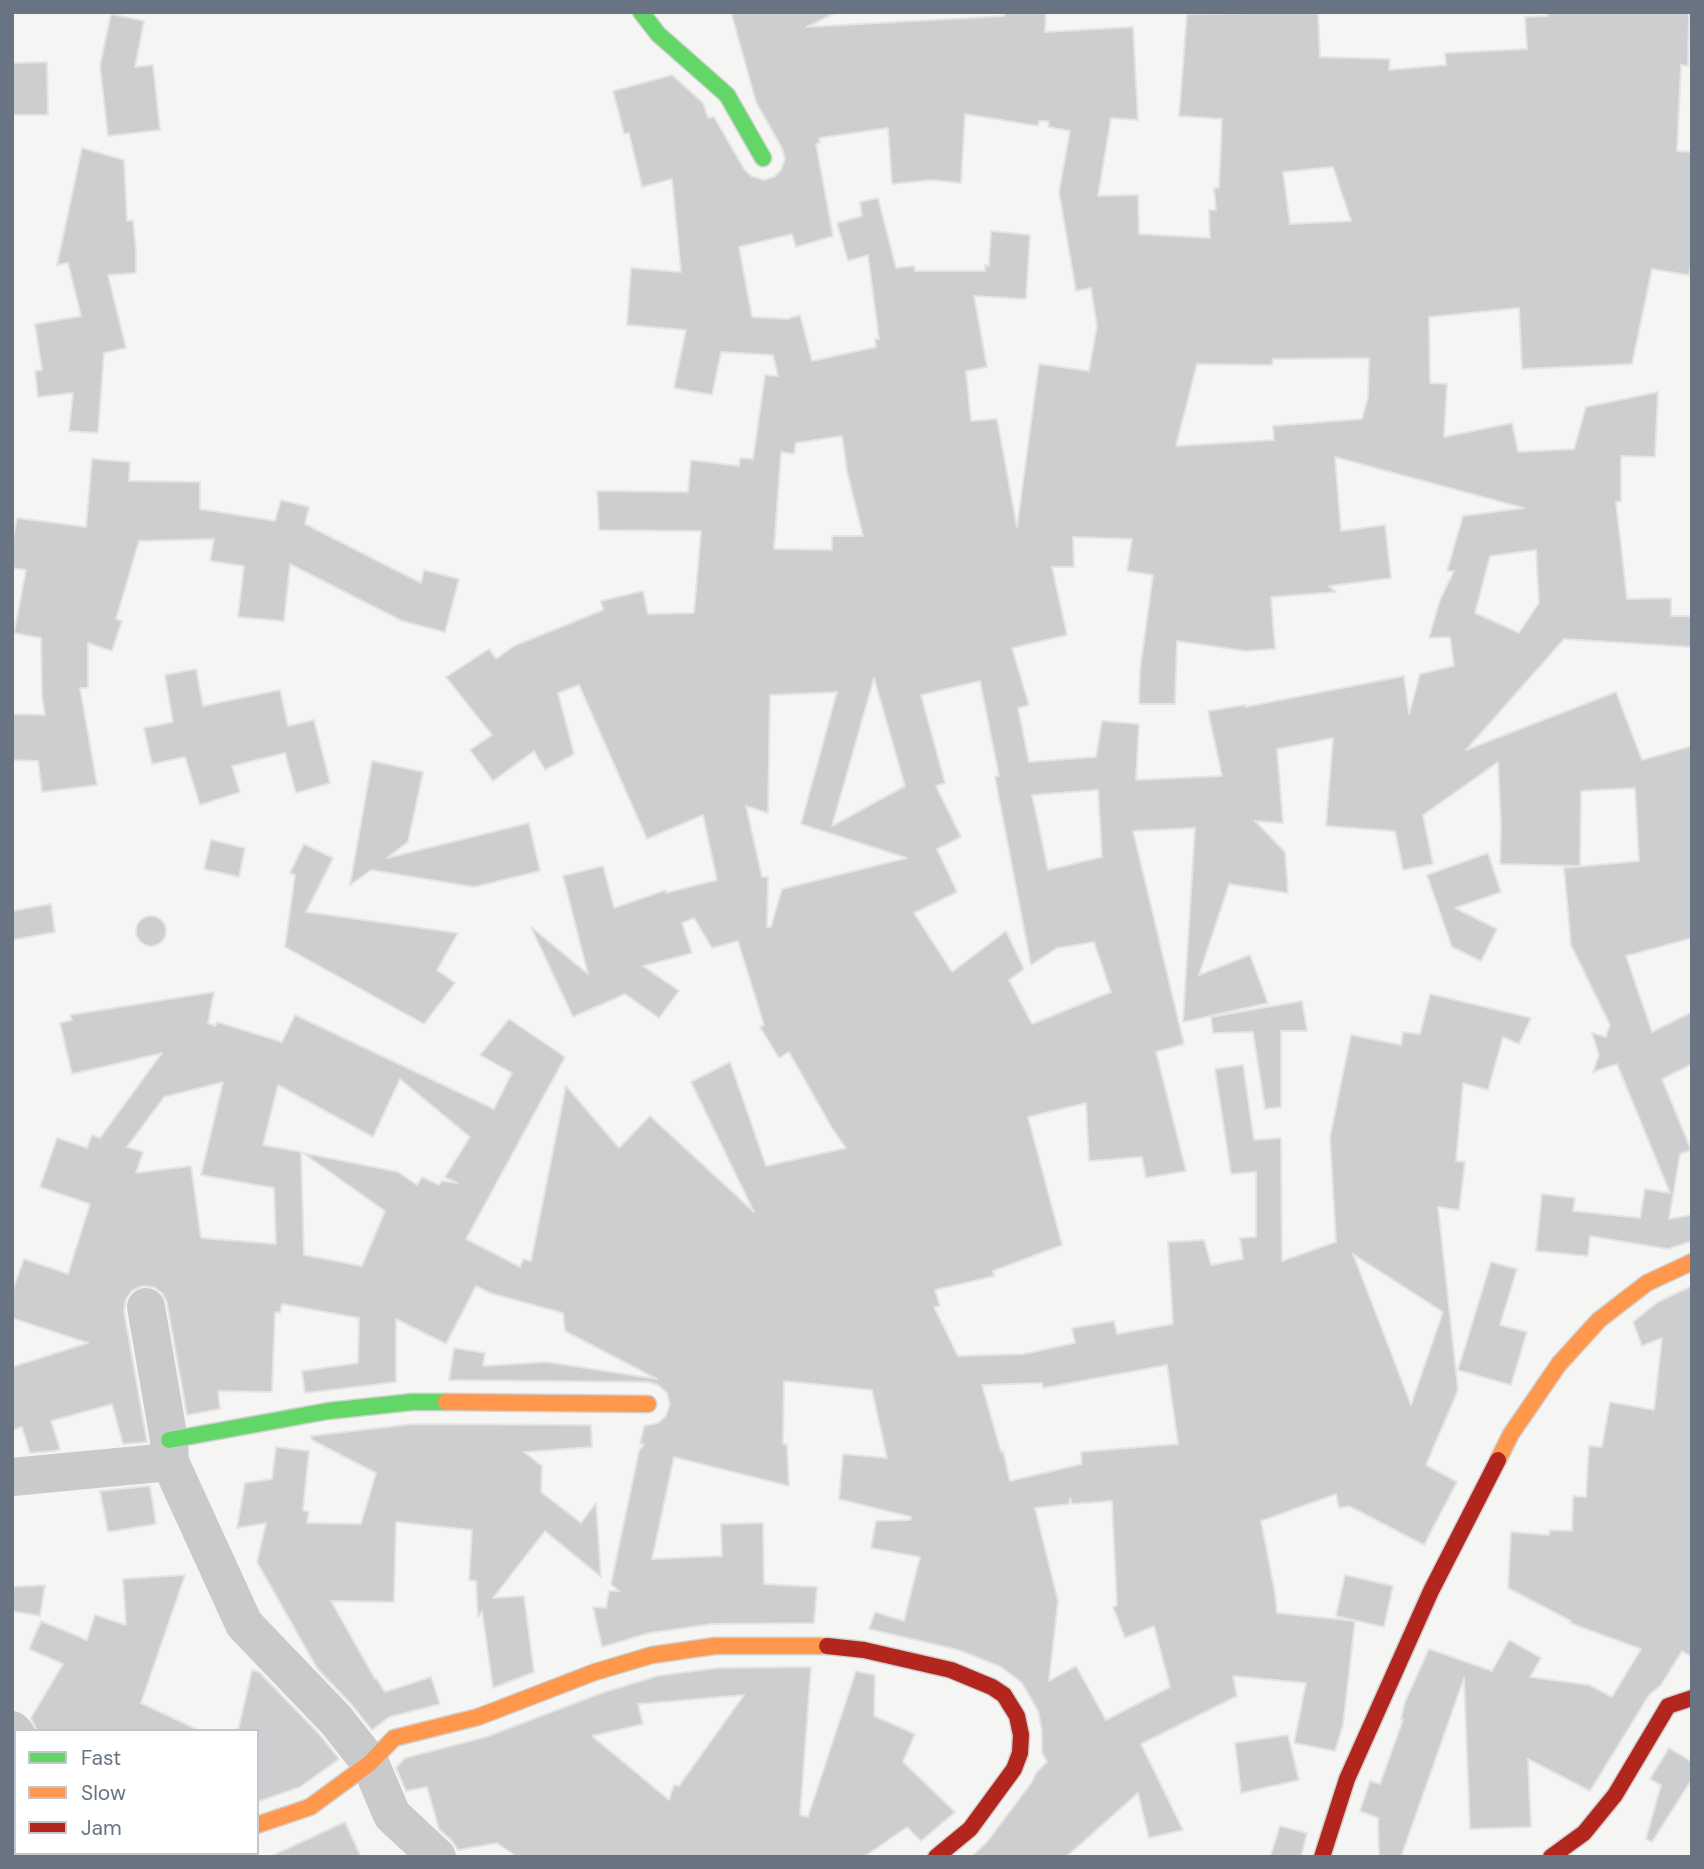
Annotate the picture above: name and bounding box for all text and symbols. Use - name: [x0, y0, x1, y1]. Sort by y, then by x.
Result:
- legend: [14, 1729, 259, 1855]
- text: Fast: [81, 1744, 121, 1772]
- text: Slow: [81, 1779, 126, 1807]
- text: Jam: [81, 1814, 122, 1842]

